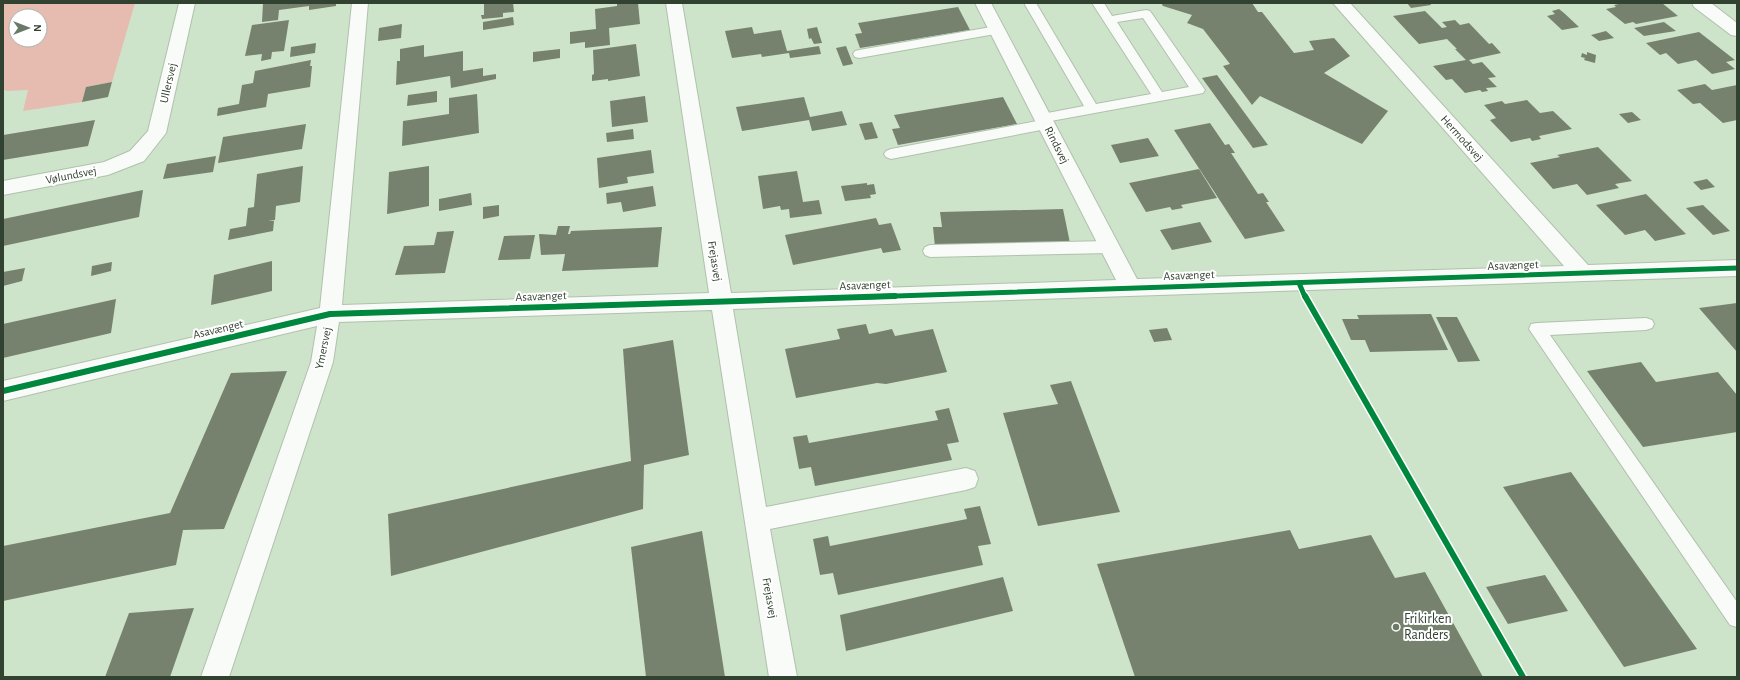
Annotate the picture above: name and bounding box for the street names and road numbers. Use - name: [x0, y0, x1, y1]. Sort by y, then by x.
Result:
- street label: Ullersvej: [158, 62, 179, 105]
- street label: Hermodsvej: [1438, 113, 1486, 164]
- street label: Rindsvej: [1042, 124, 1071, 166]
- street label: Vølundsvej: [45, 164, 98, 187]
- street label: Frejasvej: [705, 240, 724, 282]
- street label: Asavænget: [1487, 258, 1539, 272]
- street label: Asavænget: [1163, 268, 1215, 282]
- street label: Asavænget: [839, 278, 891, 292]
- street label: Asavænget: [515, 289, 567, 303]
- street label: Asavænget: [192, 317, 244, 341]
- street label: Ymersvej: [313, 326, 334, 370]
- street label: Frejasvej: [760, 577, 779, 619]

